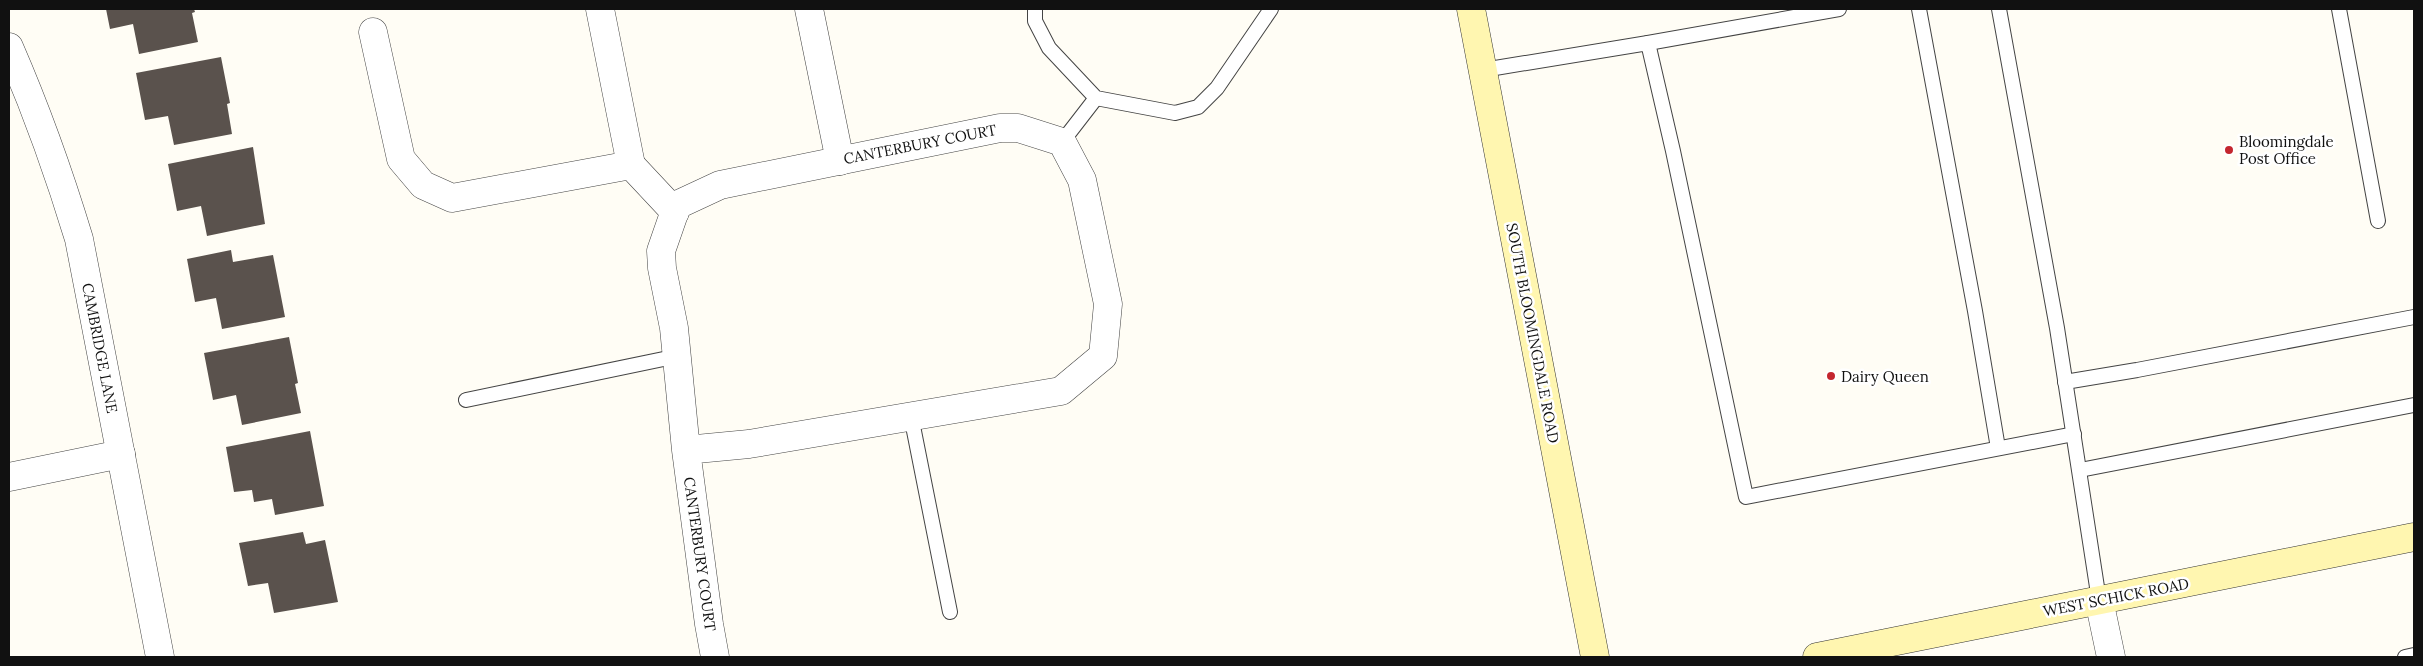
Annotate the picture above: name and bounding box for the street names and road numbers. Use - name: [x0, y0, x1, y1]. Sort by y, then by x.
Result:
- street label: CANTERBURY COURT: [842, 120, 998, 168]
- street label: SOUTH BLOOMINGDALE ROAD: [1502, 221, 1564, 445]
- street label: CAMBRIDGE LANE: [78, 281, 122, 415]
- street label: CANTERBURY COURT: [680, 476, 720, 633]
- street label: WEST SCHICK ROAD: [2041, 574, 2191, 620]

